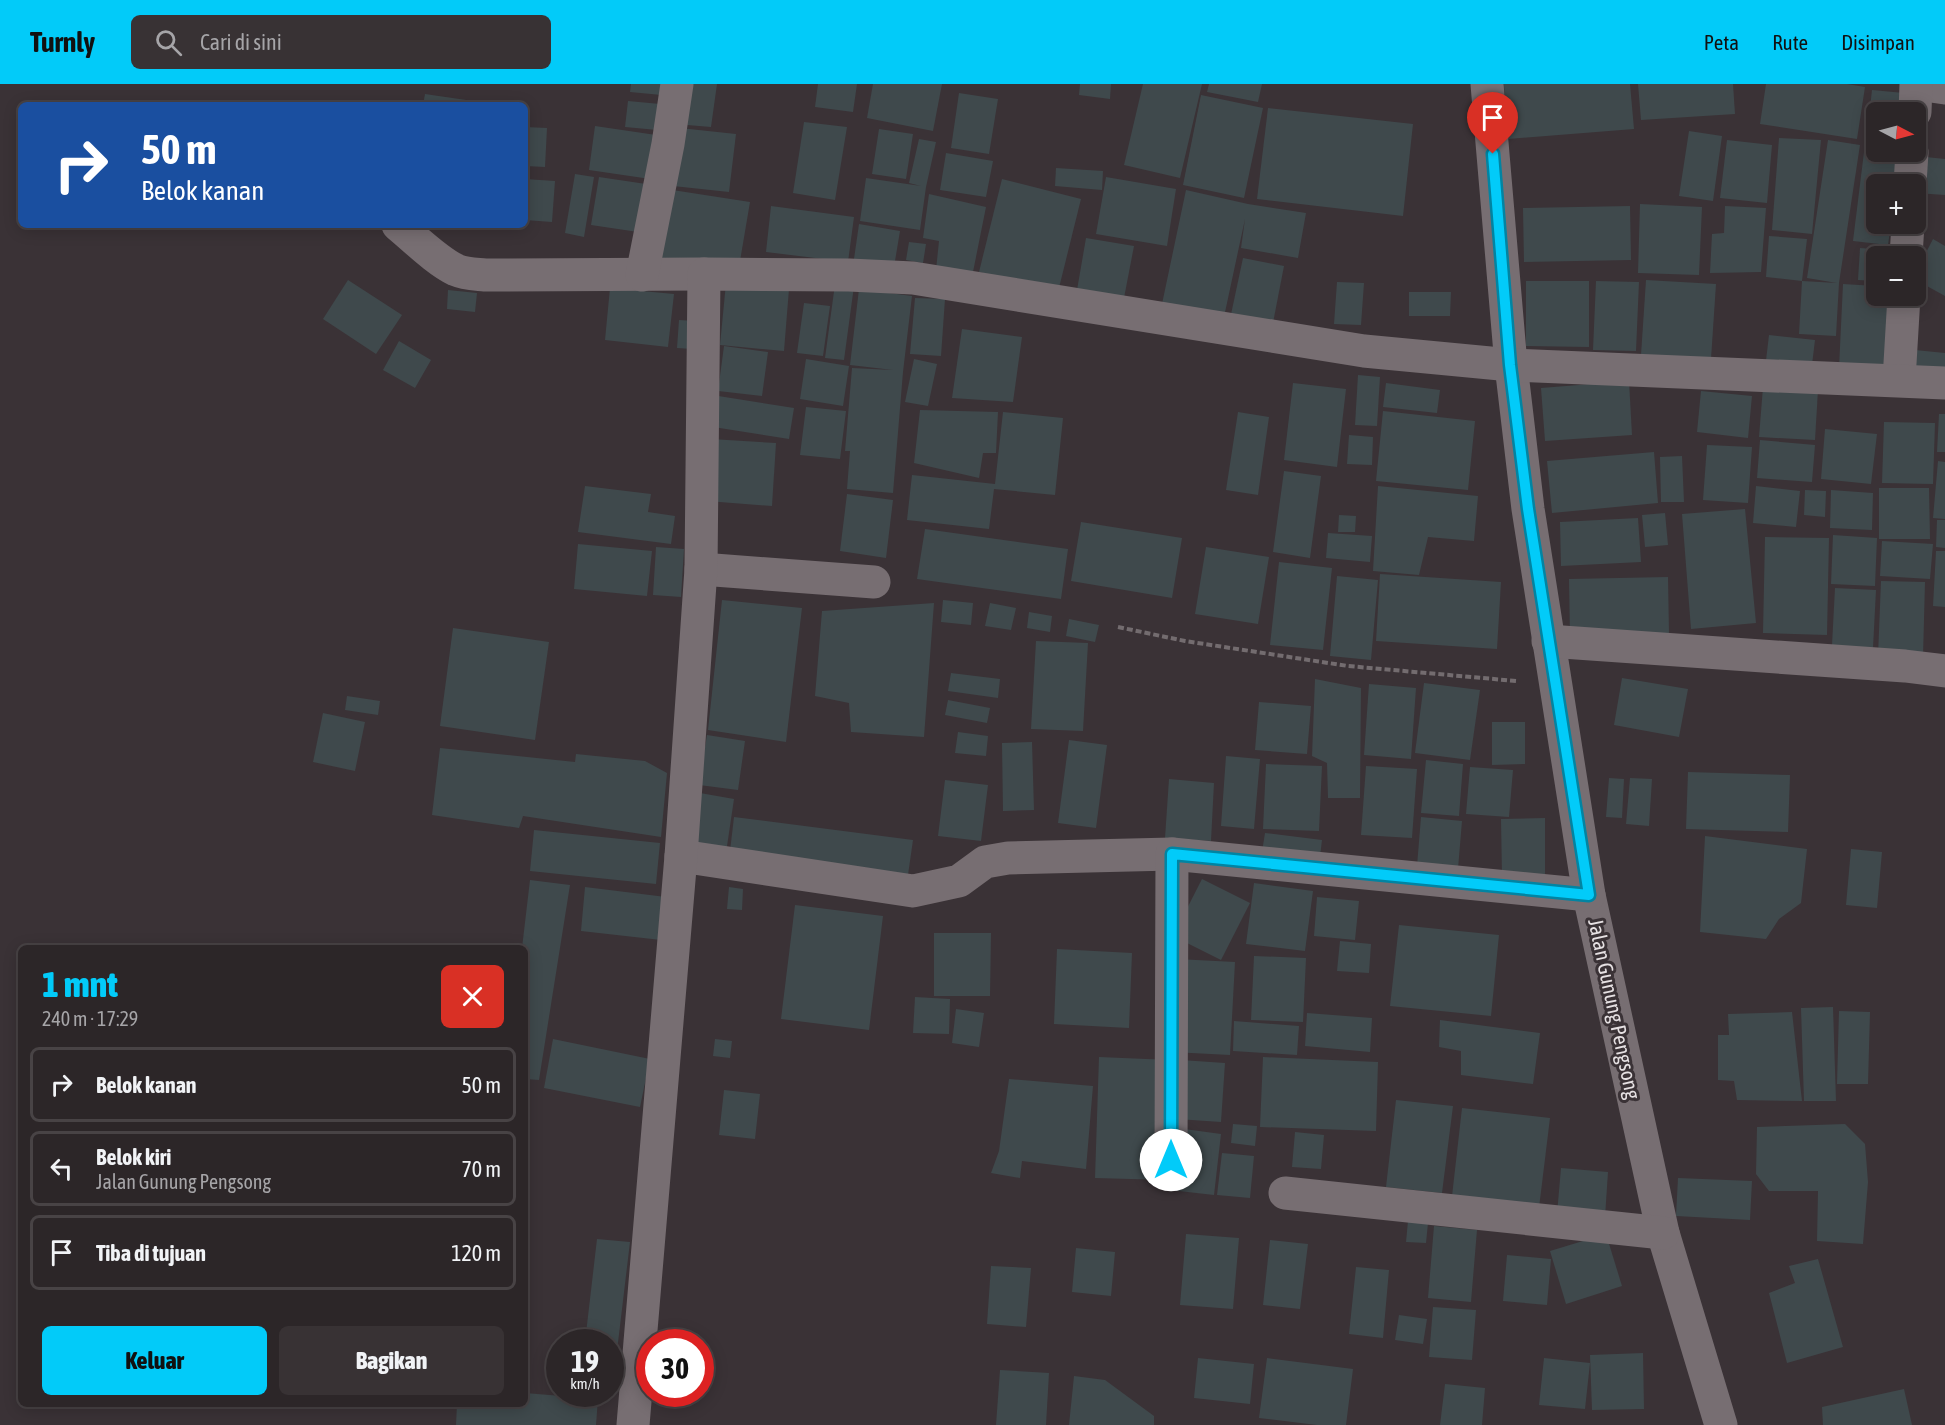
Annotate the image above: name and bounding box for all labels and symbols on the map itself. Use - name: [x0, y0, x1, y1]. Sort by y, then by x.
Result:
- pin: [1467, 92, 1518, 154]
- north arrow: [1866, 102, 1926, 162]
- street label: Jalan Gunung Pengsong: [1584, 916, 1646, 1101]
- position arrow: [1139, 1128, 1203, 1192]
- speed limit sign: 30: [636, 1329, 714, 1407]

